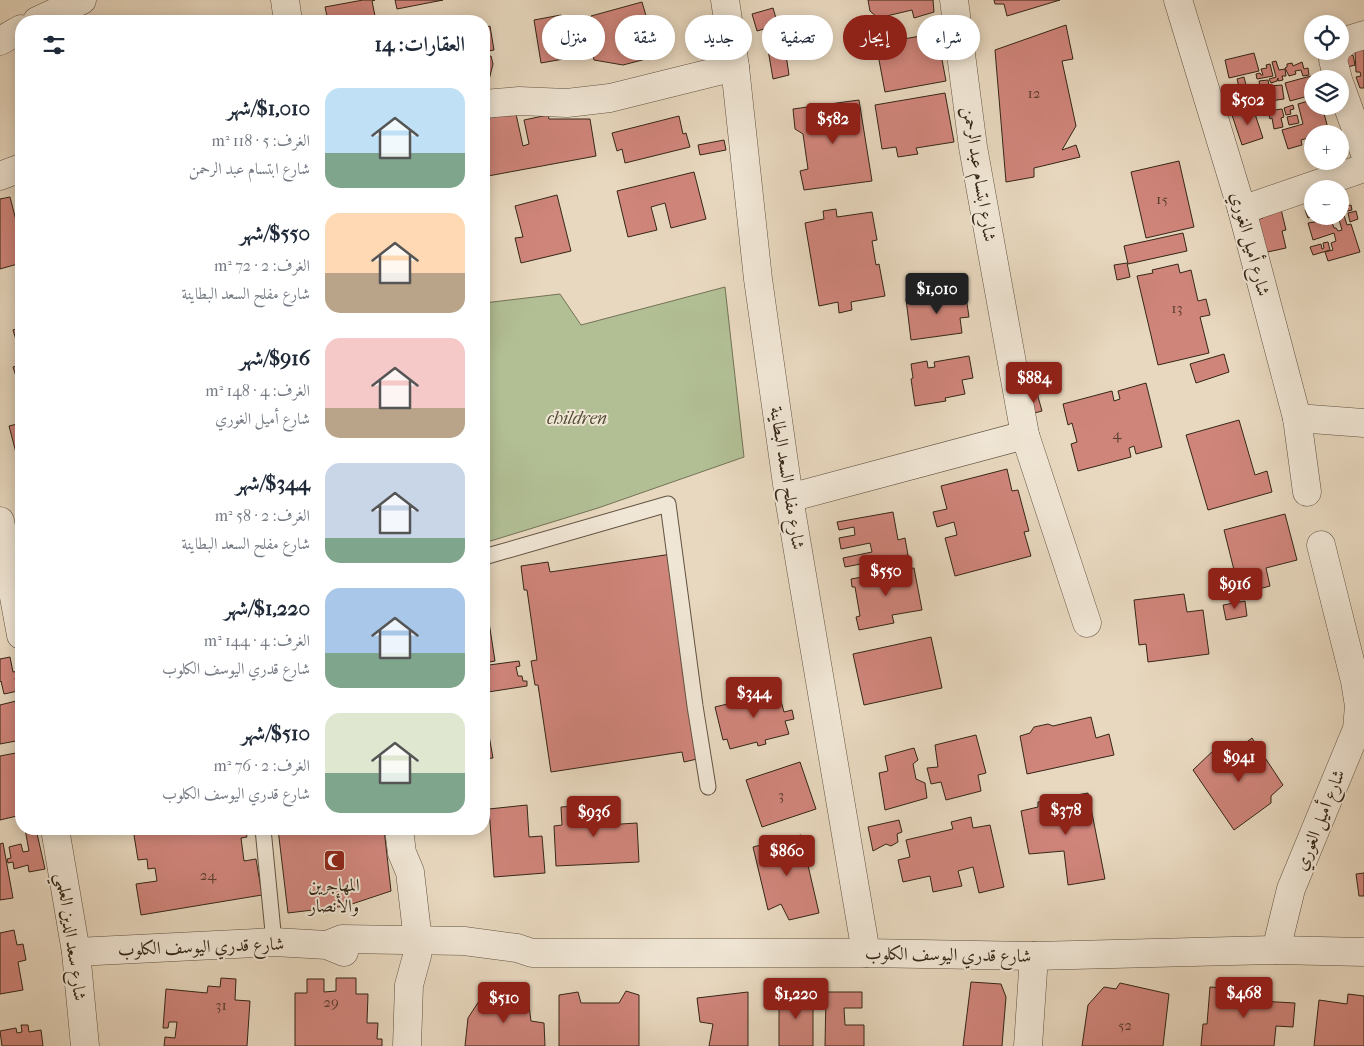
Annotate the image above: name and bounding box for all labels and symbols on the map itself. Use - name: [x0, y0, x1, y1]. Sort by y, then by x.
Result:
- house number: 12: [1027, 84, 1041, 102]
- pin: $502: [1218, 84, 1278, 126]
- pin: $582: [803, 102, 863, 145]
- street label: شارع ابتسام عبد الرحمن: [953, 105, 1000, 244]
- street label: شارع أميل الغوري: [1222, 189, 1277, 299]
- house number: 15: [1156, 190, 1168, 208]
- pin: $1,010: [896, 272, 978, 315]
- house number: 13: [1171, 299, 1183, 317]
- pin: $884: [1004, 362, 1064, 404]
- street label: شارع مفلح السعد البطاينة: [760, 405, 809, 552]
- park label: children: [547, 408, 607, 429]
- house number: 4: [1113, 425, 1123, 443]
- pin: $550: [856, 554, 916, 597]
- pin: $916: [1205, 568, 1265, 610]
- pin: $344: [724, 676, 784, 719]
- pin: $941: [1209, 740, 1269, 783]
- street label: شارع أميل الغوري: [1287, 765, 1353, 875]
- house number: 3: [778, 786, 784, 804]
- pin: $378: [1036, 794, 1096, 836]
- pin: $936: [564, 796, 624, 838]
- pin: $860: [757, 834, 817, 877]
- mosque icon: المهاجرين والأنصار: [322, 848, 346, 872]
- house number: 24: [200, 866, 217, 884]
- street label: شارع سعد الدين العلمي: [46, 872, 90, 1003]
- place label: المهاجرين والأنصار: [307, 875, 360, 917]
- street label: شارع قدري اليوسف الكلوب: [117, 934, 285, 964]
- street label: شارع قدري اليوسف الكلوب: [865, 943, 1031, 971]
- pin: $468: [1214, 976, 1274, 1019]
- pin: $1,220: [755, 978, 837, 1020]
- pin: $510: [474, 982, 534, 1024]
- house number: 29: [323, 993, 339, 1011]
- house number: 31: [215, 996, 227, 1014]
- house number: 52: [1118, 1016, 1132, 1034]

